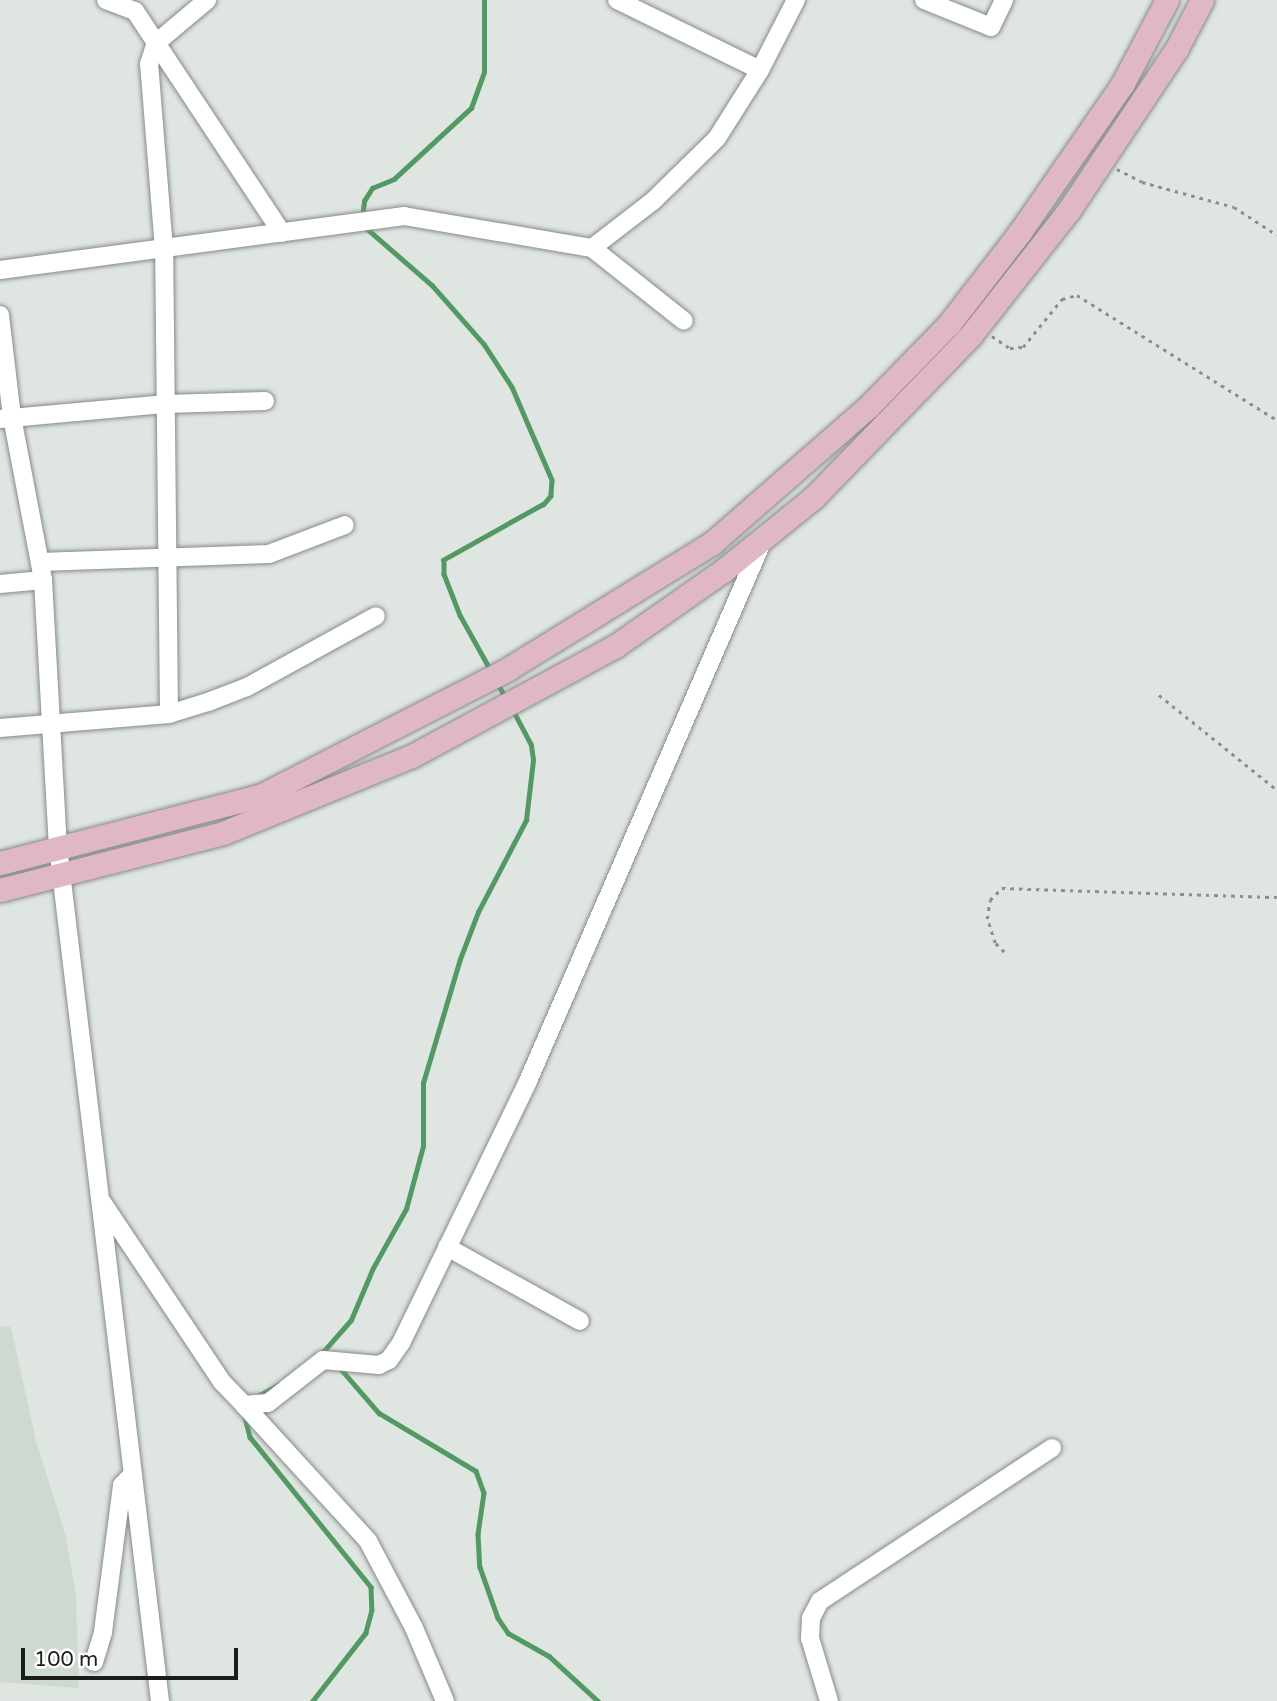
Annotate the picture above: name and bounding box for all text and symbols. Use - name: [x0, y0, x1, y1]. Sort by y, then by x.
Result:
- scale bar: [24, 1634, 242, 1678]
- text: 100 m: [34, 1647, 98, 1672]

